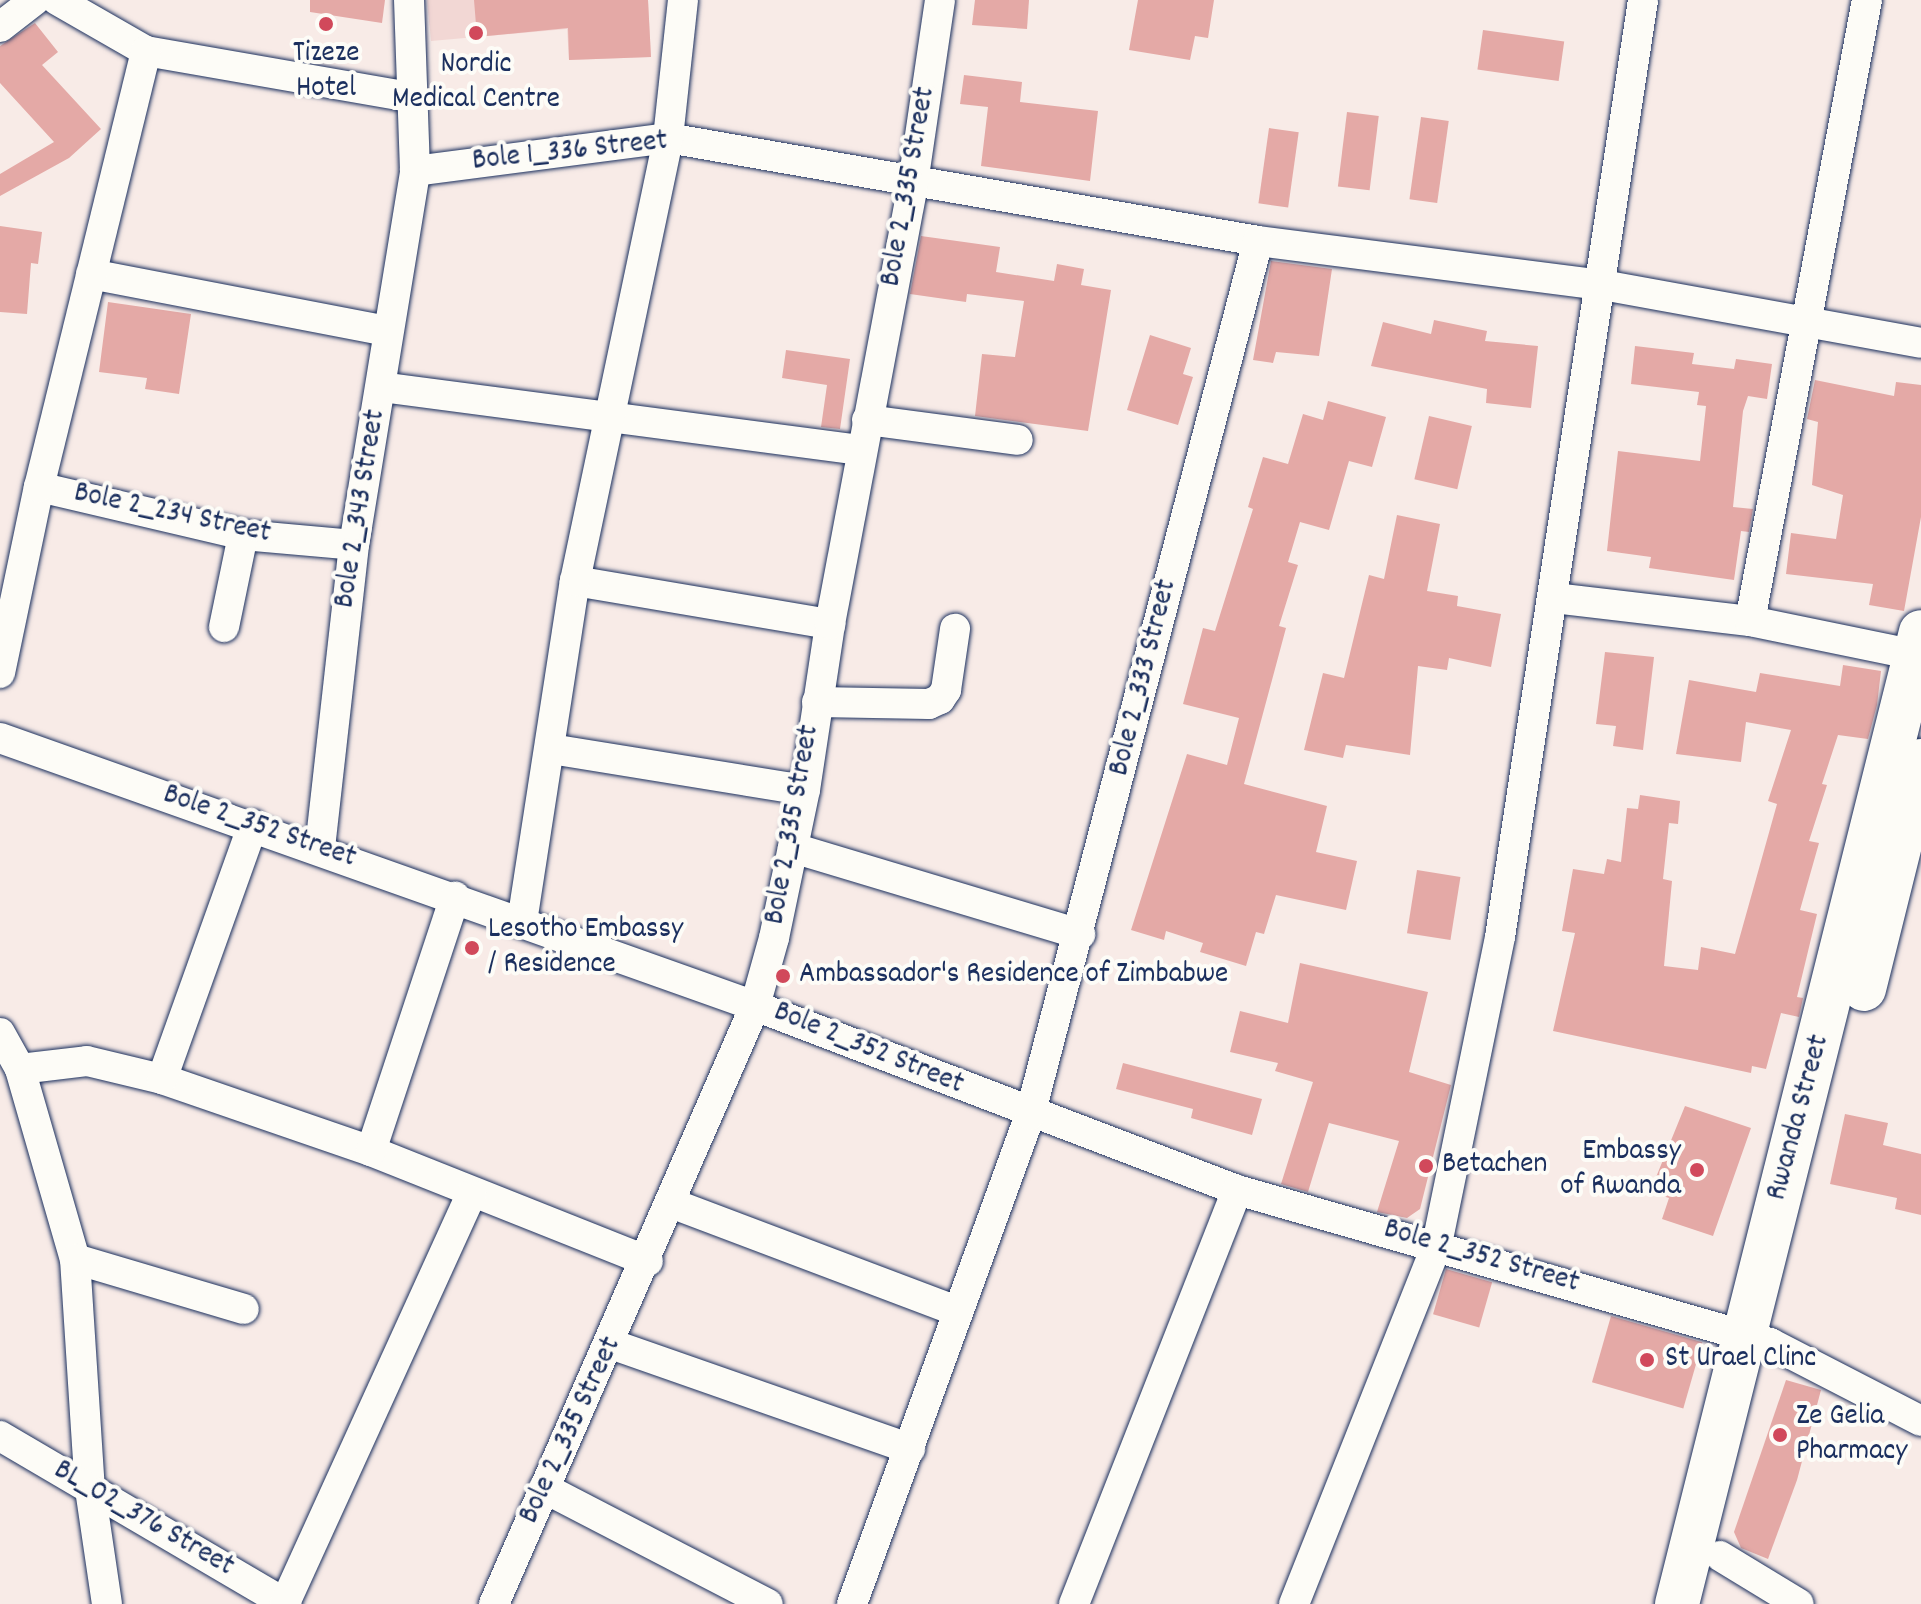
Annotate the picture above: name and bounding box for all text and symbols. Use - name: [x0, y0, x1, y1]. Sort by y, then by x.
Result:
- marker: Tizeze Hotel: [317, 15, 335, 33]
- marker: Nordic Medical Centre: [465, 22, 487, 44]
- place label: Tizeze Hotel: [293, 37, 359, 108]
- place label: Nordic Medical Centre: [392, 48, 560, 118]
- street label: Bole 2_335 Street: [875, 85, 945, 289]
- street label: Bole 1_336 Street: [471, 125, 669, 181]
- street label: Bole 2_343 Street: [329, 407, 395, 611]
- street label: Bole 2_234 Street: [70, 477, 274, 553]
- street label: Bole 2_333 Street: [1103, 576, 1187, 780]
- street label: Bole 2_335 Street: [759, 723, 829, 927]
- street label: Bole 2_352 Street: [158, 778, 360, 878]
- place label: Lesotho Embassy / Residence: [488, 913, 683, 984]
- marker: Lesotho Embassy / Residence: [463, 939, 481, 957]
- place label: Ambassador's Residence of Zimbabwe: [799, 958, 1228, 994]
- marker: Ambassador's Residence of Zimbabwe: [774, 967, 792, 985]
- street label: Bole 2_352 Street: [768, 996, 968, 1104]
- street label: Rwanda Street: [1761, 1031, 1839, 1205]
- place label: Embassy of Rwanda: [1560, 1135, 1681, 1206]
- place label: Betachen: [1442, 1148, 1547, 1184]
- marker: Betachen: [1417, 1157, 1435, 1175]
- marker: Embassy of Rwanda: [1688, 1161, 1706, 1179]
- street label: Bole 2_352 Street: [1379, 1213, 1583, 1303]
- street label: Bole 2_335 Street: [513, 1332, 631, 1530]
- place label: St Urael Clinc: [1665, 1342, 1816, 1378]
- marker: St Urael Clinc: [1636, 1349, 1658, 1371]
- place label: Ze Gelia Pharmacy: [1796, 1400, 1907, 1470]
- marker: Ze Gelia Pharmacy: [1771, 1426, 1789, 1444]
- street label: BL_02_376 Street: [46, 1454, 240, 1586]

